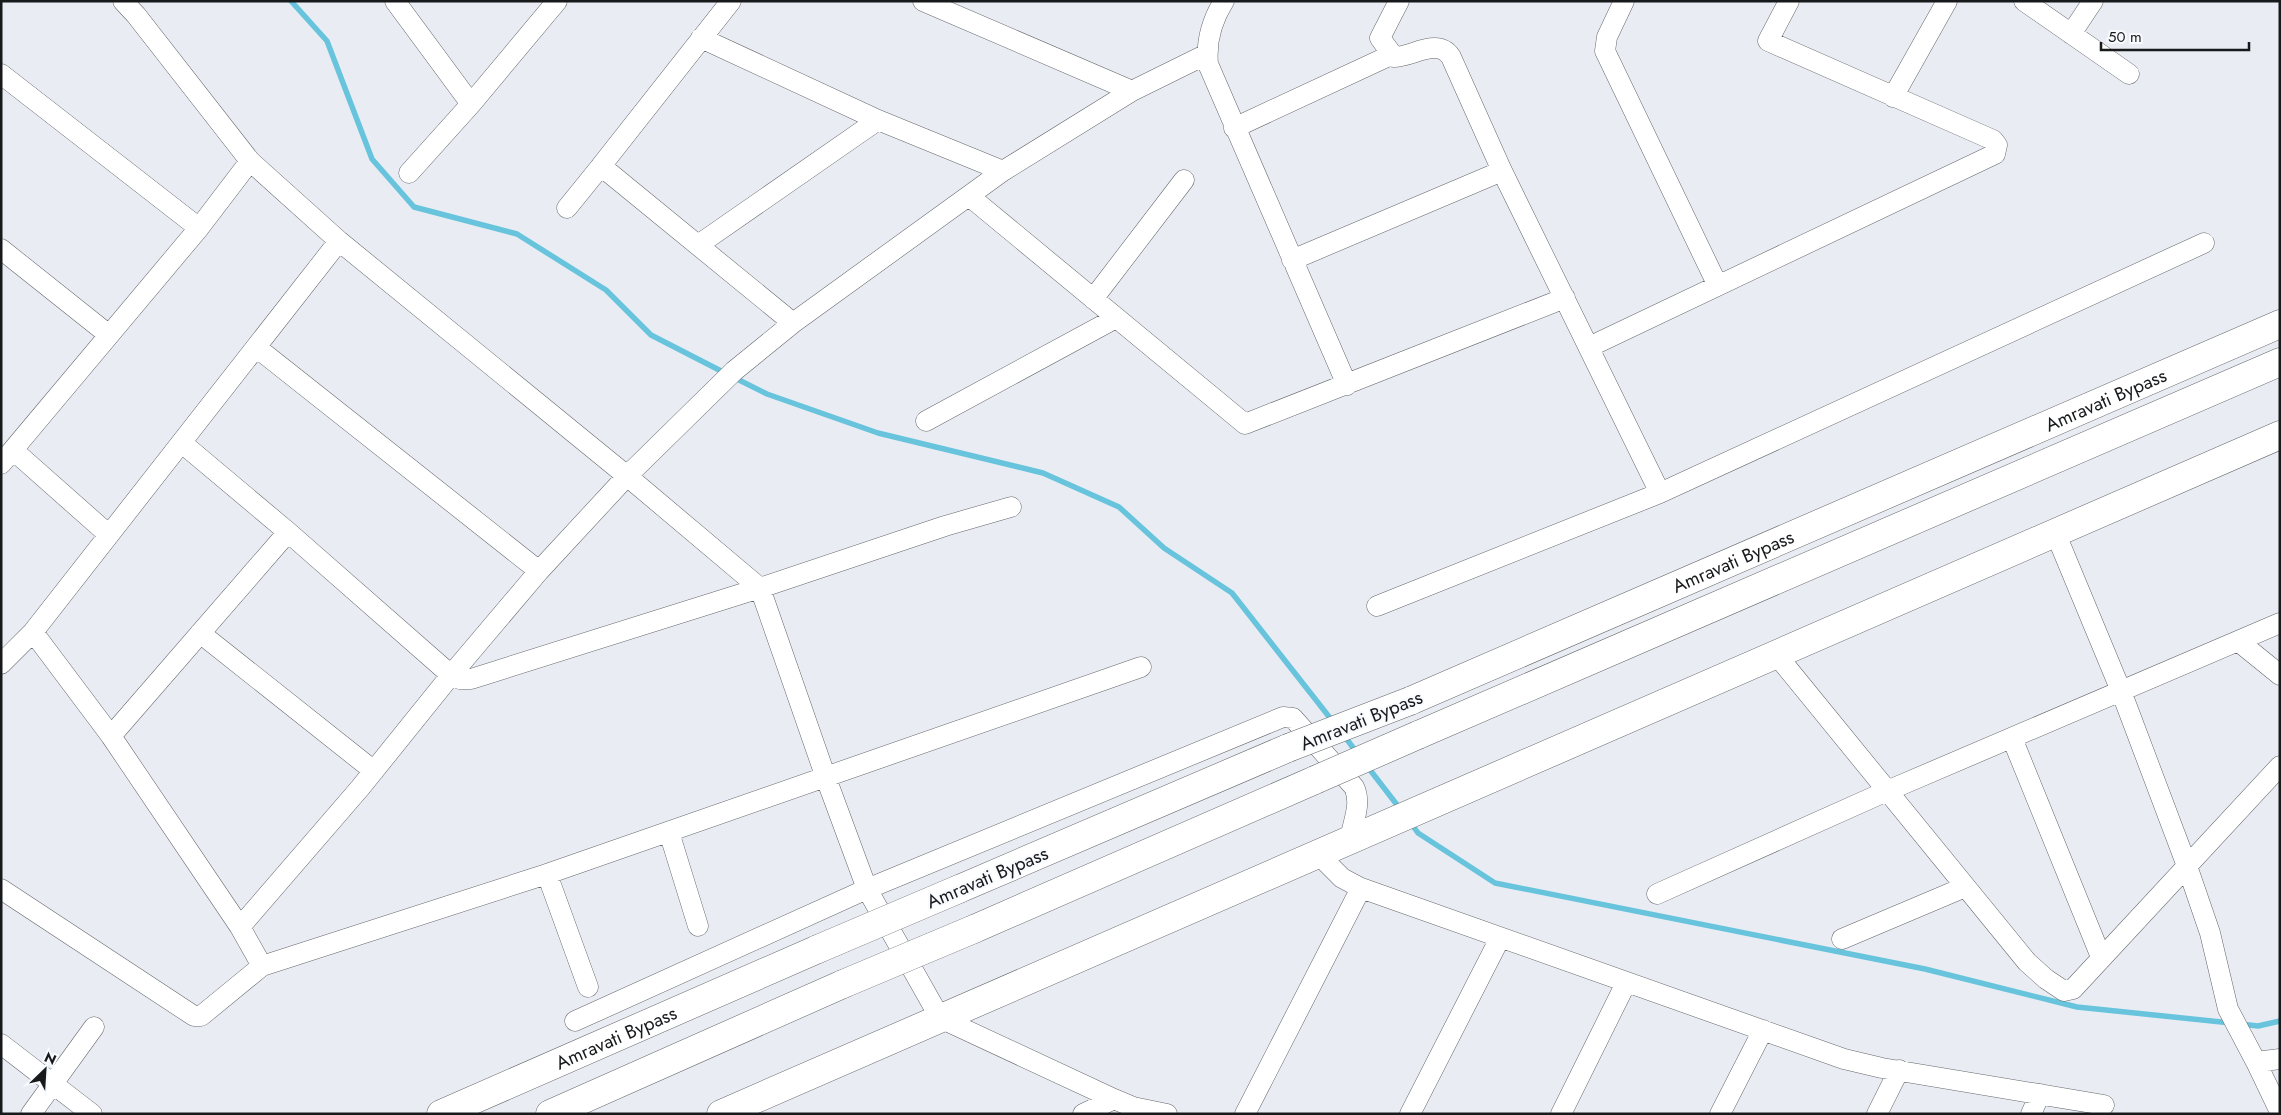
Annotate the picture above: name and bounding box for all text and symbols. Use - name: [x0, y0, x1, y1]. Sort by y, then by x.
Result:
- scale bar: [2101, 20, 2248, 52]
- text: 50 m: [2108, 26, 2142, 48]
- street label: Amravati Bypass: [2041, 362, 2171, 438]
- street label: Amravati Bypass: [1668, 523, 1798, 600]
- street label: Amravati Bypass: [1296, 683, 1427, 757]
- street label: Amravati Bypass: [922, 840, 1053, 915]
- street label: Amravati Bypass: [551, 999, 681, 1076]
- north arrow: [20, 1045, 70, 1095]
- text: N: [41, 1047, 60, 1070]

